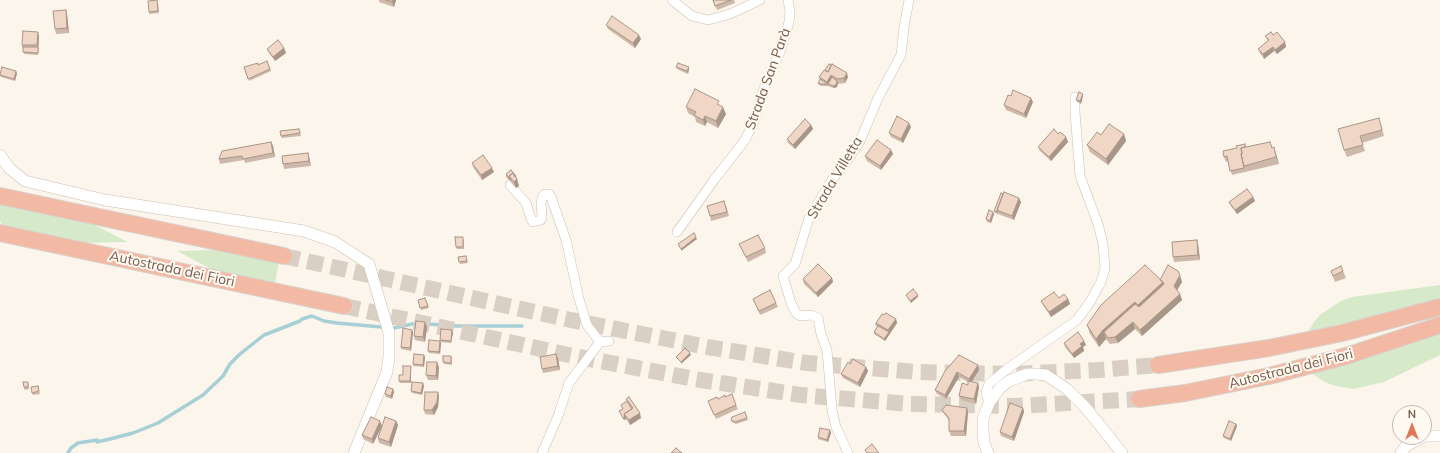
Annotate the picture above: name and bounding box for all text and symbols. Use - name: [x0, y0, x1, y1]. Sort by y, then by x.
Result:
- street label: Strada San Parà: [742, 26, 794, 132]
- street label: Strada Villetta: [804, 134, 866, 222]
- street label: Autostrada dei Fiori: [108, 248, 236, 290]
- street label: Autostrada dei Fiori: [1227, 345, 1355, 393]
- north arrow: [1392, 405, 1432, 445]
- text: N: [1408, 407, 1416, 421]

